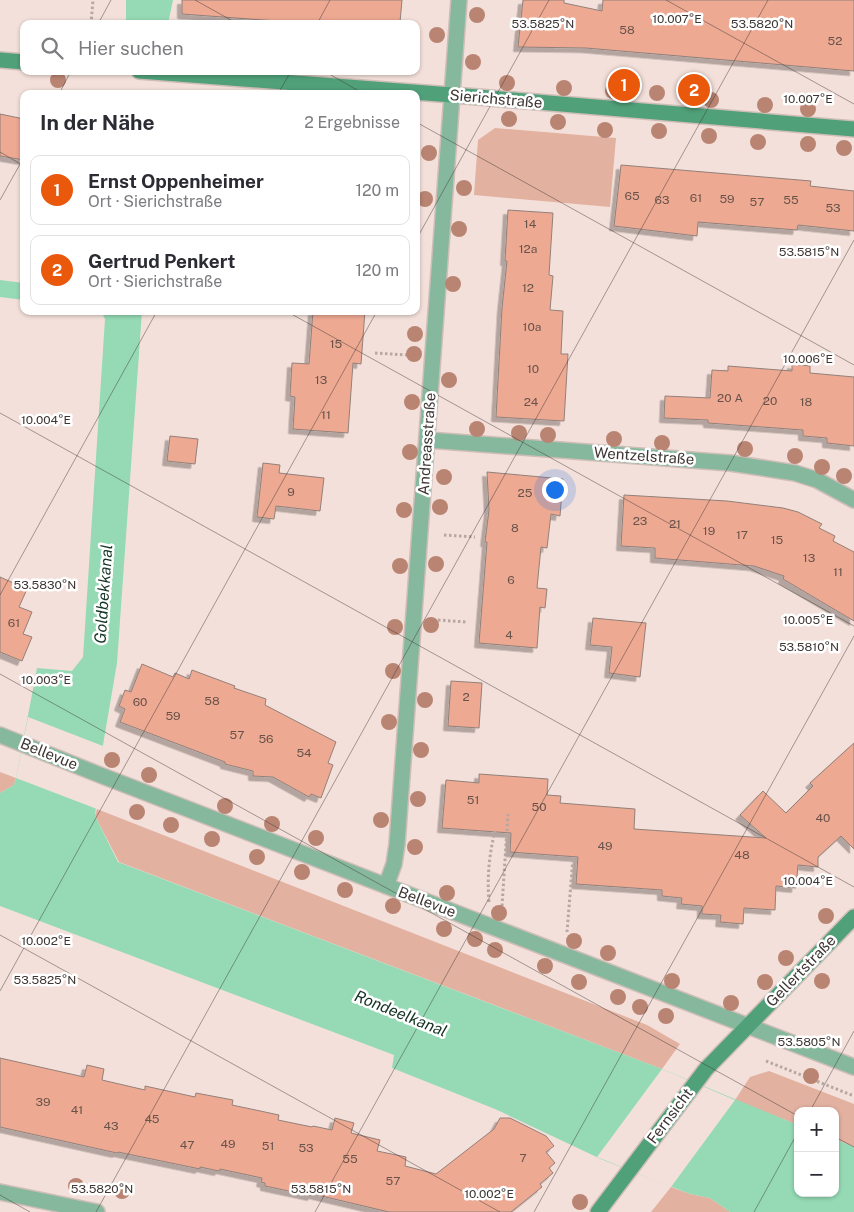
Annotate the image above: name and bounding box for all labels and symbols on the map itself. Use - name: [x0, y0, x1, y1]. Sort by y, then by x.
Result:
- text: 10.007°E: [652, 12, 702, 26]
- text: 53.5825°N: [512, 17, 574, 31]
- text: 53.5820°N: [731, 17, 793, 31]
- house number: 58: [619, 23, 635, 37]
- house number: 52: [828, 34, 842, 48]
- pin: 1: [608, 66, 640, 104]
- pin: 2: [678, 71, 710, 109]
- street label: Sierichstraße: [449, 86, 543, 111]
- text: 10.007°E: [783, 92, 833, 106]
- house number: 65: [624, 189, 640, 203]
- house number: 61: [690, 191, 702, 205]
- house number: 59: [719, 192, 735, 206]
- house number: 63: [655, 193, 669, 207]
- house number: 55: [783, 193, 799, 207]
- house number: 57: [750, 195, 764, 209]
- house number: 53: [825, 201, 841, 215]
- house number: 14: [524, 217, 537, 231]
- house number: 12a: [519, 242, 537, 256]
- text: 53.5815°N: [779, 245, 839, 259]
- house number: 12: [522, 281, 534, 295]
- house number: 10a: [523, 320, 541, 334]
- house number: 15: [330, 337, 343, 351]
- text: 10.006°E: [783, 352, 833, 366]
- house number: 10: [527, 362, 539, 376]
- house number: 13: [315, 373, 327, 387]
- house number: 20 A: [717, 391, 743, 405]
- street label: Andreasstraße: [414, 392, 439, 496]
- house number: 20: [763, 394, 777, 408]
- house number: 24: [524, 395, 539, 409]
- house number: 18: [800, 395, 813, 409]
- house number: 11: [321, 408, 331, 422]
- text: 10.004°E: [21, 413, 71, 427]
- street label: Wentzelstraße: [593, 444, 695, 467]
- your location: [542, 477, 568, 503]
- house number: 9: [287, 485, 295, 499]
- house number: 25: [518, 486, 533, 500]
- house number: 23: [633, 514, 647, 528]
- house number: 21: [669, 517, 681, 531]
- house number: 8: [511, 521, 519, 535]
- house number: 19: [703, 524, 715, 538]
- house number: 17: [736, 528, 748, 542]
- house number: 15: [771, 533, 784, 547]
- water label: Goldbekkanal: [91, 544, 116, 644]
- house number: 13: [803, 551, 815, 565]
- house number: 11: [833, 565, 843, 579]
- house number: 6: [507, 573, 515, 587]
- text: 53.5830°N: [14, 578, 76, 592]
- text: 10.005°E: [783, 613, 833, 627]
- house number: 61: [8, 616, 20, 630]
- house number: 4: [505, 628, 513, 642]
- text: 53.5810°N: [779, 640, 839, 654]
- text: 10.003°E: [21, 673, 71, 687]
- house number: 2: [462, 690, 470, 704]
- house number: 58: [204, 694, 220, 708]
- house number: 60: [133, 695, 147, 709]
- house number: 59: [165, 709, 181, 723]
- house number: 57: [230, 728, 244, 742]
- house number: 56: [258, 732, 274, 746]
- street label: Bellevue: [18, 734, 80, 773]
- house number: 54: [296, 746, 312, 760]
- house number: 51: [467, 793, 479, 807]
- house number: 50: [531, 800, 547, 814]
- house number: 40: [816, 811, 830, 825]
- house number: 49: [597, 839, 613, 853]
- house number: 48: [734, 848, 750, 862]
- text: 10.004°E: [783, 874, 833, 888]
- street label: Bellevue: [396, 883, 458, 920]
- street label: Gellertstraße: [762, 932, 839, 1010]
- text: 10.002°E: [21, 934, 71, 948]
- text: 53.5825°N: [14, 973, 76, 987]
- water label: Rondeelkanal: [352, 986, 450, 1041]
- text: 53.5805°N: [778, 1035, 840, 1049]
- street label: Fernsicht: [643, 1084, 696, 1147]
- house number: 39: [36, 1095, 50, 1109]
- house number: 41: [71, 1103, 83, 1117]
- house number: 45: [144, 1112, 160, 1126]
- house number: 43: [103, 1119, 119, 1133]
- house number: 49: [220, 1137, 236, 1151]
- house number: 47: [180, 1138, 194, 1152]
- house number: 51: [262, 1139, 274, 1153]
- house number: 53: [298, 1141, 314, 1155]
- house number: 7: [519, 1151, 527, 1165]
- house number: 55: [342, 1152, 358, 1166]
- house number: 57: [386, 1174, 400, 1188]
- text: 53.5820°N: [71, 1182, 133, 1196]
- text: 53.5815°N: [291, 1182, 351, 1196]
- text: 10.002°E: [464, 1187, 514, 1201]

